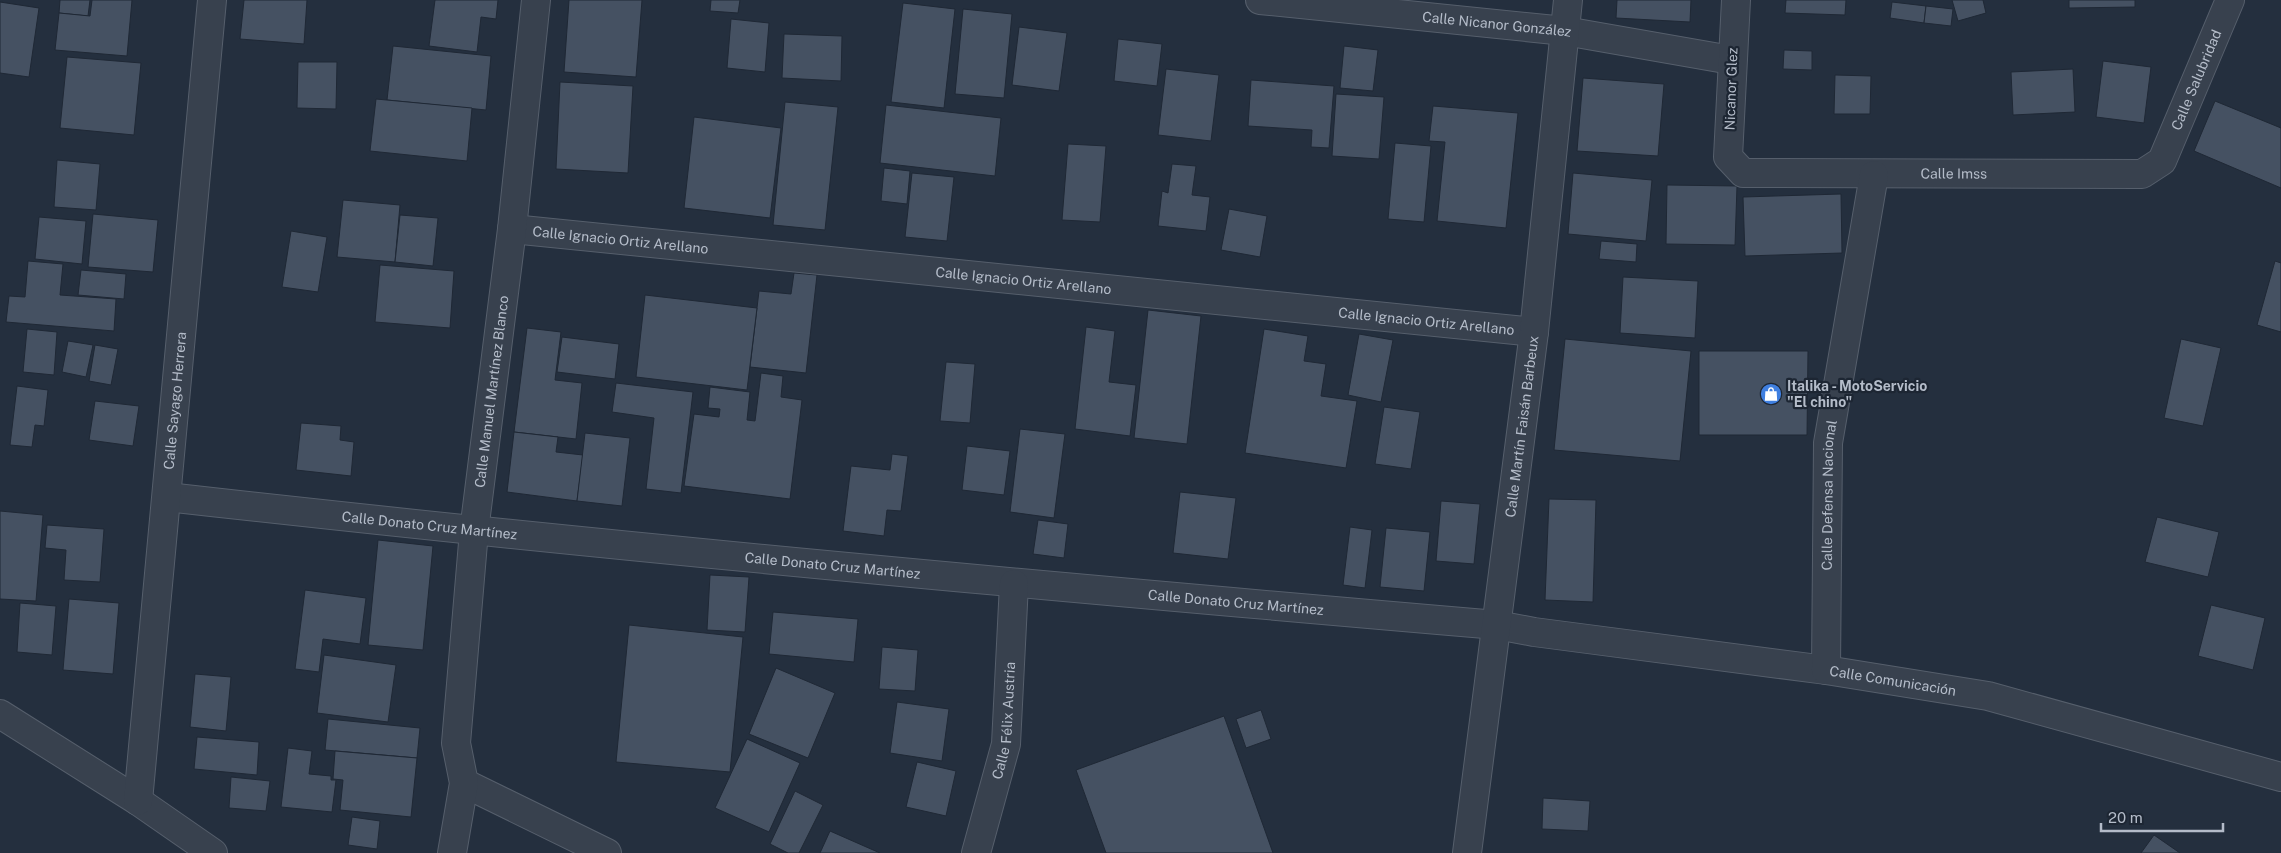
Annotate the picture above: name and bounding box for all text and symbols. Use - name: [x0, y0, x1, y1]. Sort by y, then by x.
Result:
- street label: Calle Nicanor González: [1421, 9, 1573, 40]
- street label: Calle Salubridad: [2168, 27, 2225, 133]
- street label: Nicanor Glez: [1722, 47, 1740, 131]
- street label: Calle Imss: [1921, 165, 1987, 182]
- street label: Calle Ignacio Ortiz Arellano: [532, 223, 709, 257]
- street label: Calle Ignacio Ortiz Arellano: [935, 264, 1112, 297]
- street label: Calle Manuel Martínez Blanco: [472, 295, 512, 489]
- street label: Calle Ignacio Ortiz Arellano: [1338, 304, 1515, 338]
- street label: Calle Sayago Herrera: [161, 331, 189, 470]
- street label: Calle Martín Faisán Barbeux: [1502, 335, 1541, 518]
- place label: Italika - MotoServicio "El chino": [1787, 378, 1927, 410]
- shop icon: Italika - MotoServicio "El chino": [1759, 382, 1783, 406]
- street label: Calle Defensa Nacional: [1819, 419, 1840, 570]
- street label: Calle Donato Cruz Martínez: [341, 508, 518, 543]
- street label: Calle Donato Cruz Martínez: [744, 549, 921, 582]
- street label: Calle Donato Cruz Martínez: [1147, 587, 1325, 618]
- street label: Calle Félix Austria: [989, 661, 1018, 781]
- street label: Calle Comunicación: [1828, 663, 1957, 699]
- scale bar: [2101, 800, 2224, 832]
- text: 20 m: [2108, 809, 2143, 826]

